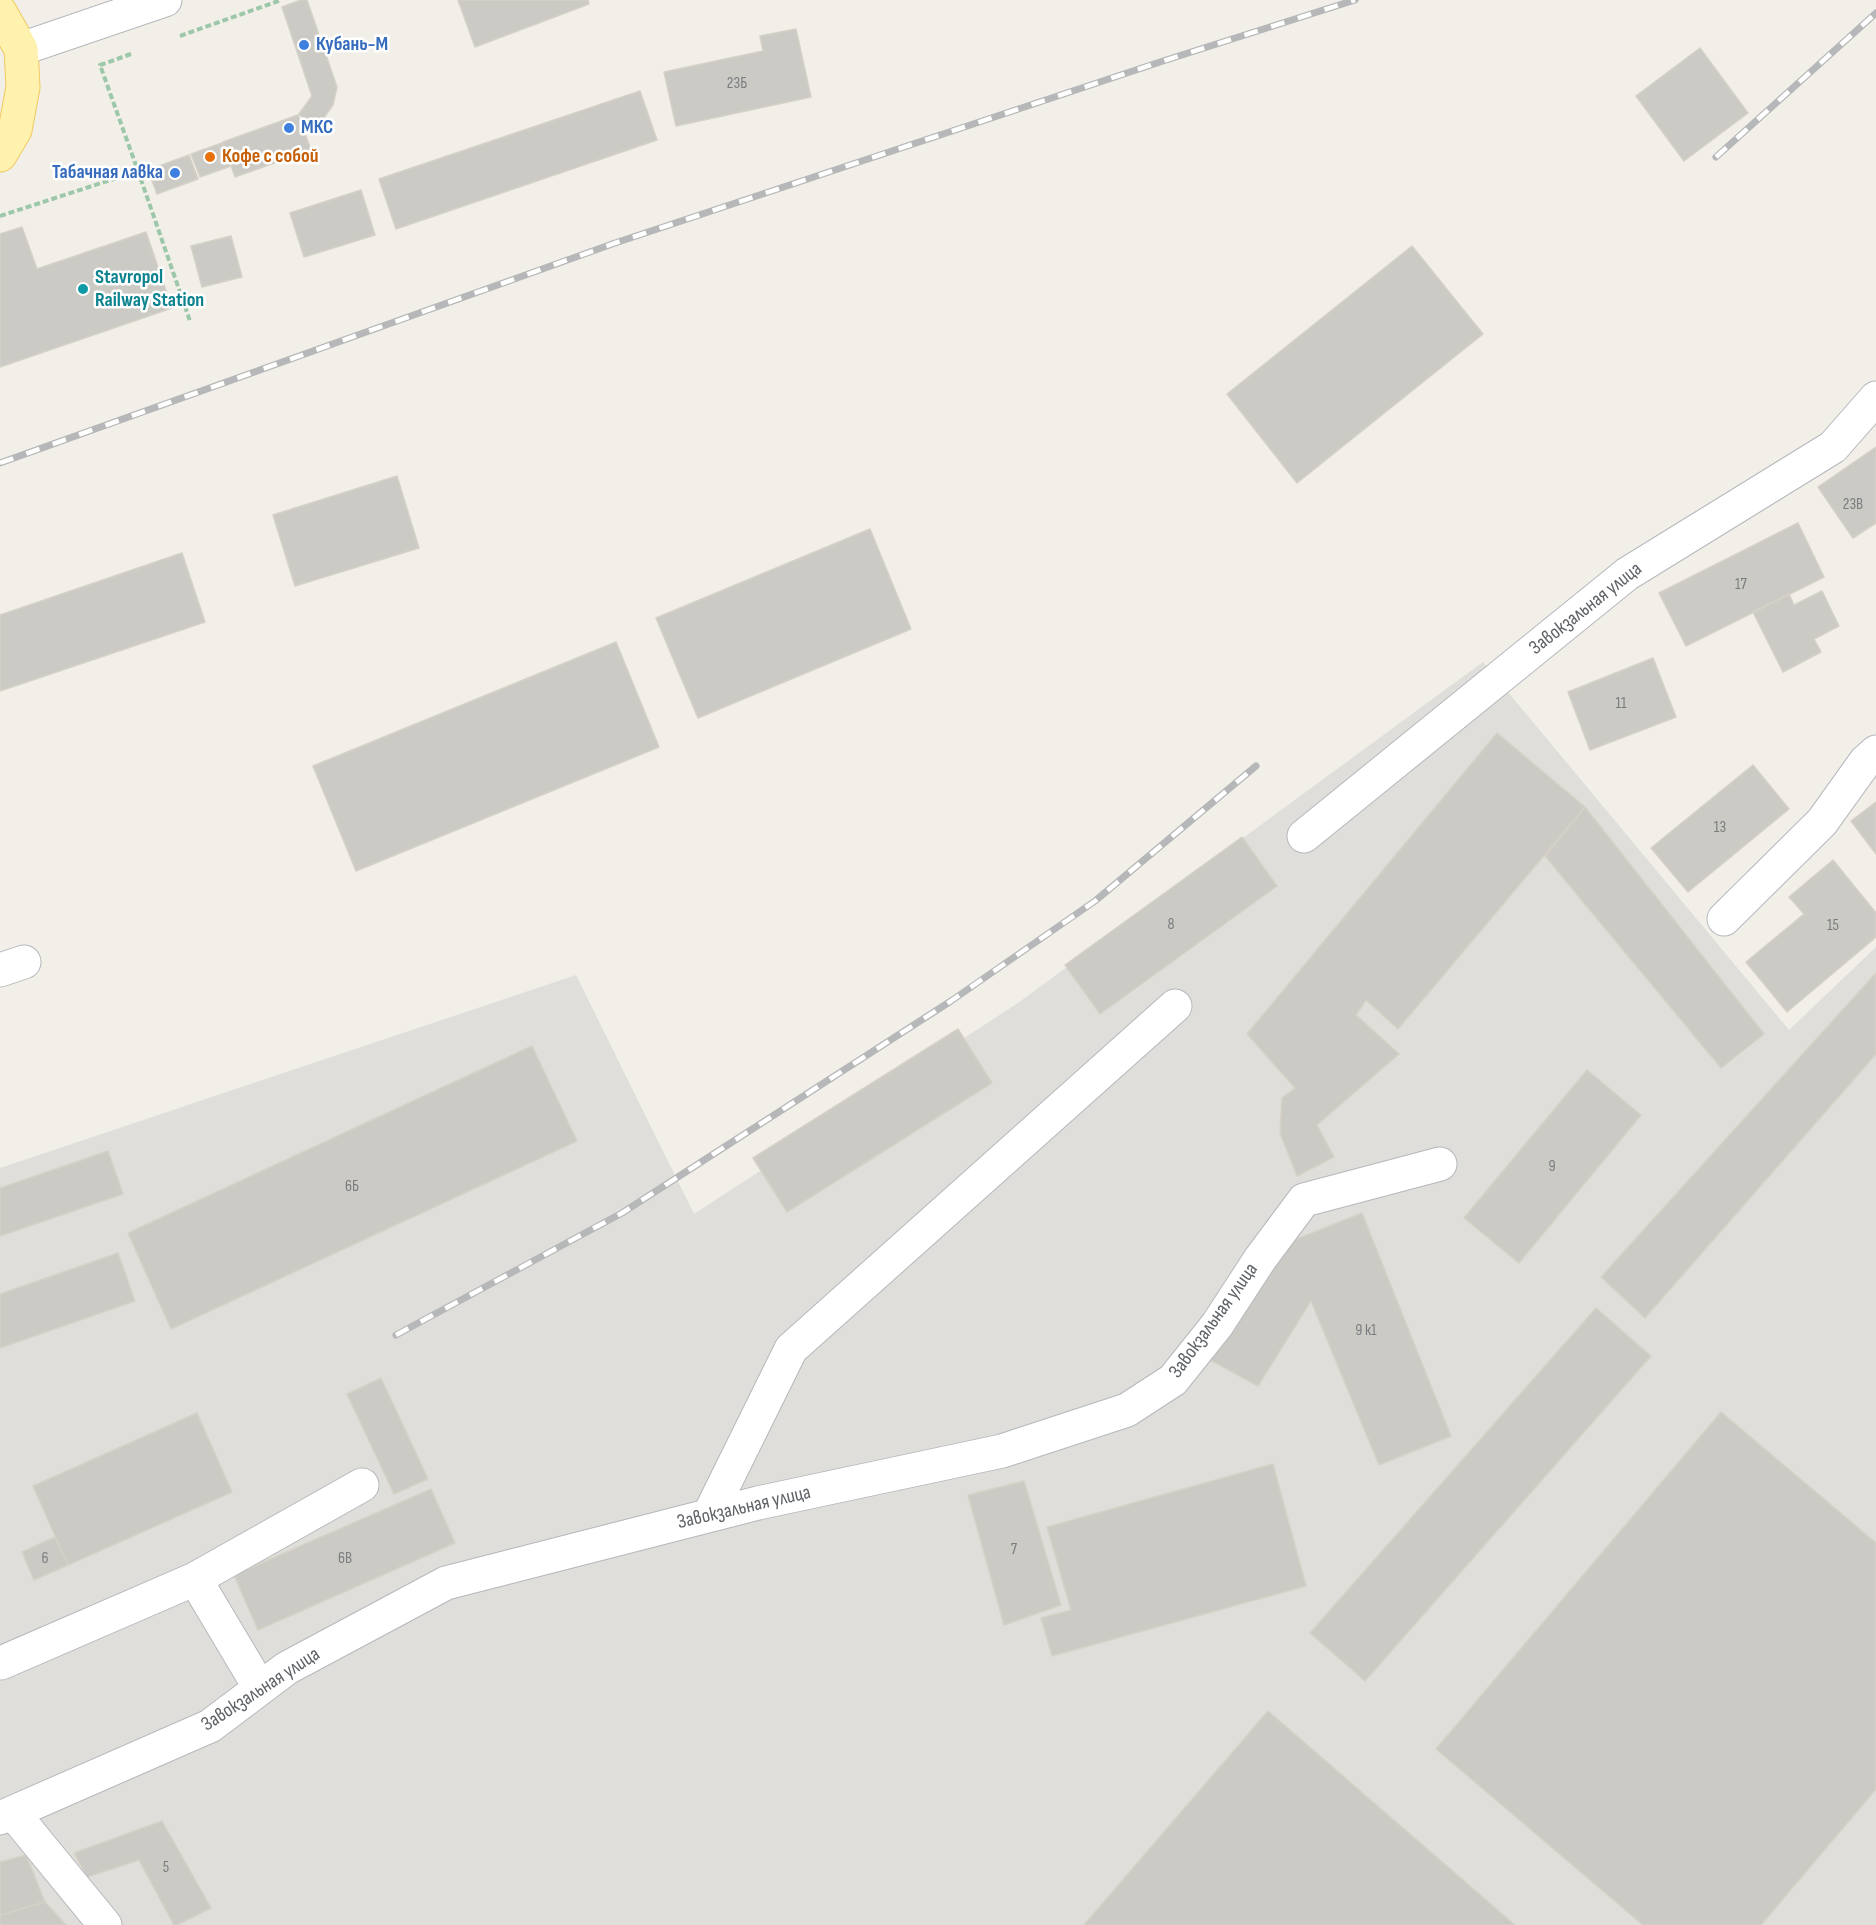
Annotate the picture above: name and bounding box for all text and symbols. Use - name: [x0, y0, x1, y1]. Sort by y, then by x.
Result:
- place label: Кубань-М: [316, 33, 388, 57]
- marker: Кубань-М: [297, 38, 311, 52]
- house number: 23Б: [727, 74, 747, 94]
- place label: МКС: [301, 116, 333, 140]
- marker: МКС: [282, 121, 296, 135]
- place label: Кофе с собой: [222, 145, 318, 169]
- marker: Кофе с собой: [203, 150, 217, 164]
- place label: Табачная лавка: [52, 161, 163, 185]
- marker: Табачная лавка: [168, 166, 182, 180]
- place label: Stavropol Railway Station: [95, 266, 204, 313]
- marker: Stavropol Railway Station: [76, 282, 90, 296]
- house number: 23В: [1843, 495, 1863, 515]
- street label: Завокзальная улица: [1525, 558, 1647, 660]
- house number: 17: [1735, 575, 1747, 595]
- house number: 11: [1615, 694, 1627, 714]
- house number: 13: [1714, 818, 1726, 838]
- house number: 8: [1167, 915, 1175, 935]
- house number: 15: [1827, 916, 1839, 936]
- house number: 9: [1548, 1157, 1556, 1177]
- house number: 6Б: [345, 1177, 359, 1197]
- street label: Завокзальная улица: [1164, 1259, 1264, 1383]
- house number: 9 к1: [1355, 1321, 1377, 1341]
- street label: Завокзальная улица: [675, 1481, 813, 1535]
- house number: 7: [1011, 1540, 1017, 1560]
- house number: 6: [41, 1549, 49, 1569]
- house number: 6В: [338, 1549, 352, 1569]
- street label: Завокзальная улица: [197, 1643, 325, 1737]
- house number: 5: [163, 1858, 169, 1878]

